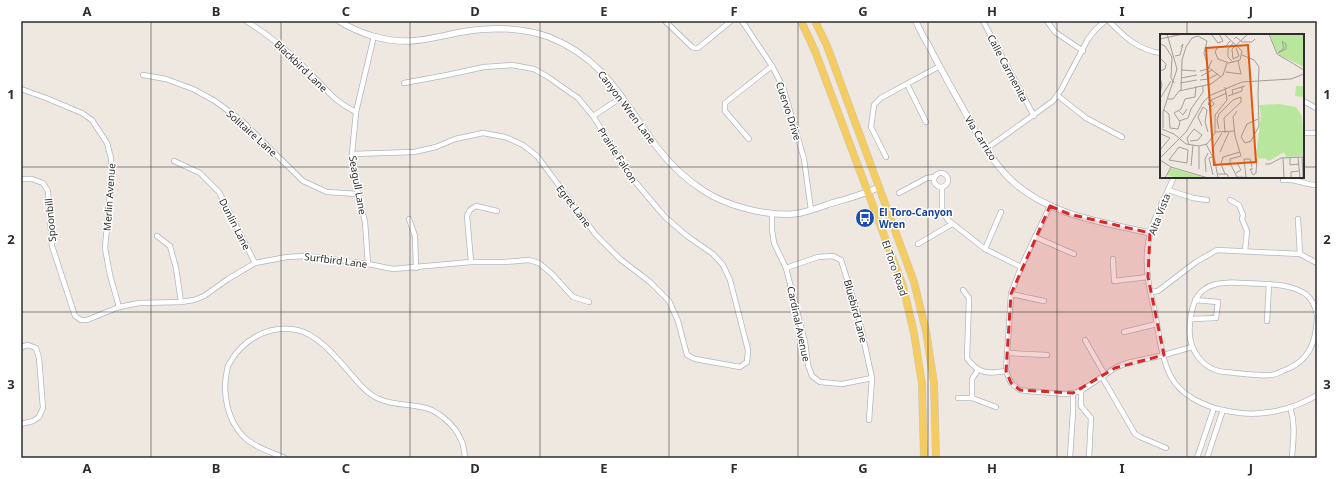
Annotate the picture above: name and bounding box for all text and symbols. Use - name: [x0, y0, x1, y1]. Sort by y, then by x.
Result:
- text: A: [83, 2, 92, 20]
- text: B: [212, 2, 220, 20]
- text: C: [342, 2, 350, 20]
- text: D: [470, 2, 480, 20]
- text: E: [600, 2, 608, 20]
- text: F: [730, 2, 738, 20]
- text: G: [858, 2, 868, 20]
- text: H: [987, 2, 997, 20]
- text: I: [1119, 2, 1125, 20]
- text: J: [1248, 2, 1253, 20]
- street label: Calle Carmenita: [984, 32, 1032, 104]
- inset map: [1160, 34, 1304, 178]
- street label: Blackbird Lane: [271, 37, 331, 95]
- street label: Canyon Wren Lane: [595, 68, 659, 147]
- street label: Cuervo Drive: [773, 80, 805, 142]
- text: 1: [7, 85, 15, 103]
- text: 1: [1323, 85, 1331, 103]
- street label: Solitaire Lane: [224, 107, 280, 160]
- street label: Via Carrizo: [962, 113, 1000, 163]
- street label: Prairie Falcon: [595, 125, 641, 185]
- street label: Seagull Lane: [346, 154, 370, 216]
- street label: Merlin Avenue: [100, 162, 118, 231]
- street label: Egret Lane: [553, 182, 595, 231]
- street label: Alta Vista: [1145, 191, 1173, 237]
- street label: Dunlin Lane: [216, 196, 254, 253]
- street label: Spoonbill: [41, 198, 59, 242]
- place label: El Toro-Canyon Wren: [879, 205, 953, 231]
- bus stop icon: El Toro-Canyon Wren: [854, 207, 876, 229]
- text: 2: [7, 230, 15, 248]
- text: 2: [1323, 230, 1331, 248]
- street label: El Toro Road: [879, 238, 911, 298]
- street label: Surfbird Lane: [304, 249, 369, 271]
- street label: Bluebird Lane: [841, 278, 871, 345]
- street label: Cardinal Avenue: [784, 285, 814, 363]
- text: 3: [7, 375, 15, 393]
- text: 3: [1323, 375, 1331, 393]
- text: A: [83, 459, 92, 477]
- text: B: [212, 459, 220, 477]
- text: C: [342, 459, 350, 477]
- text: D: [470, 459, 480, 477]
- text: E: [600, 459, 608, 477]
- text: F: [730, 459, 738, 477]
- text: G: [858, 459, 868, 477]
- text: H: [987, 459, 997, 477]
- text: I: [1119, 459, 1125, 477]
- text: J: [1248, 459, 1253, 477]

